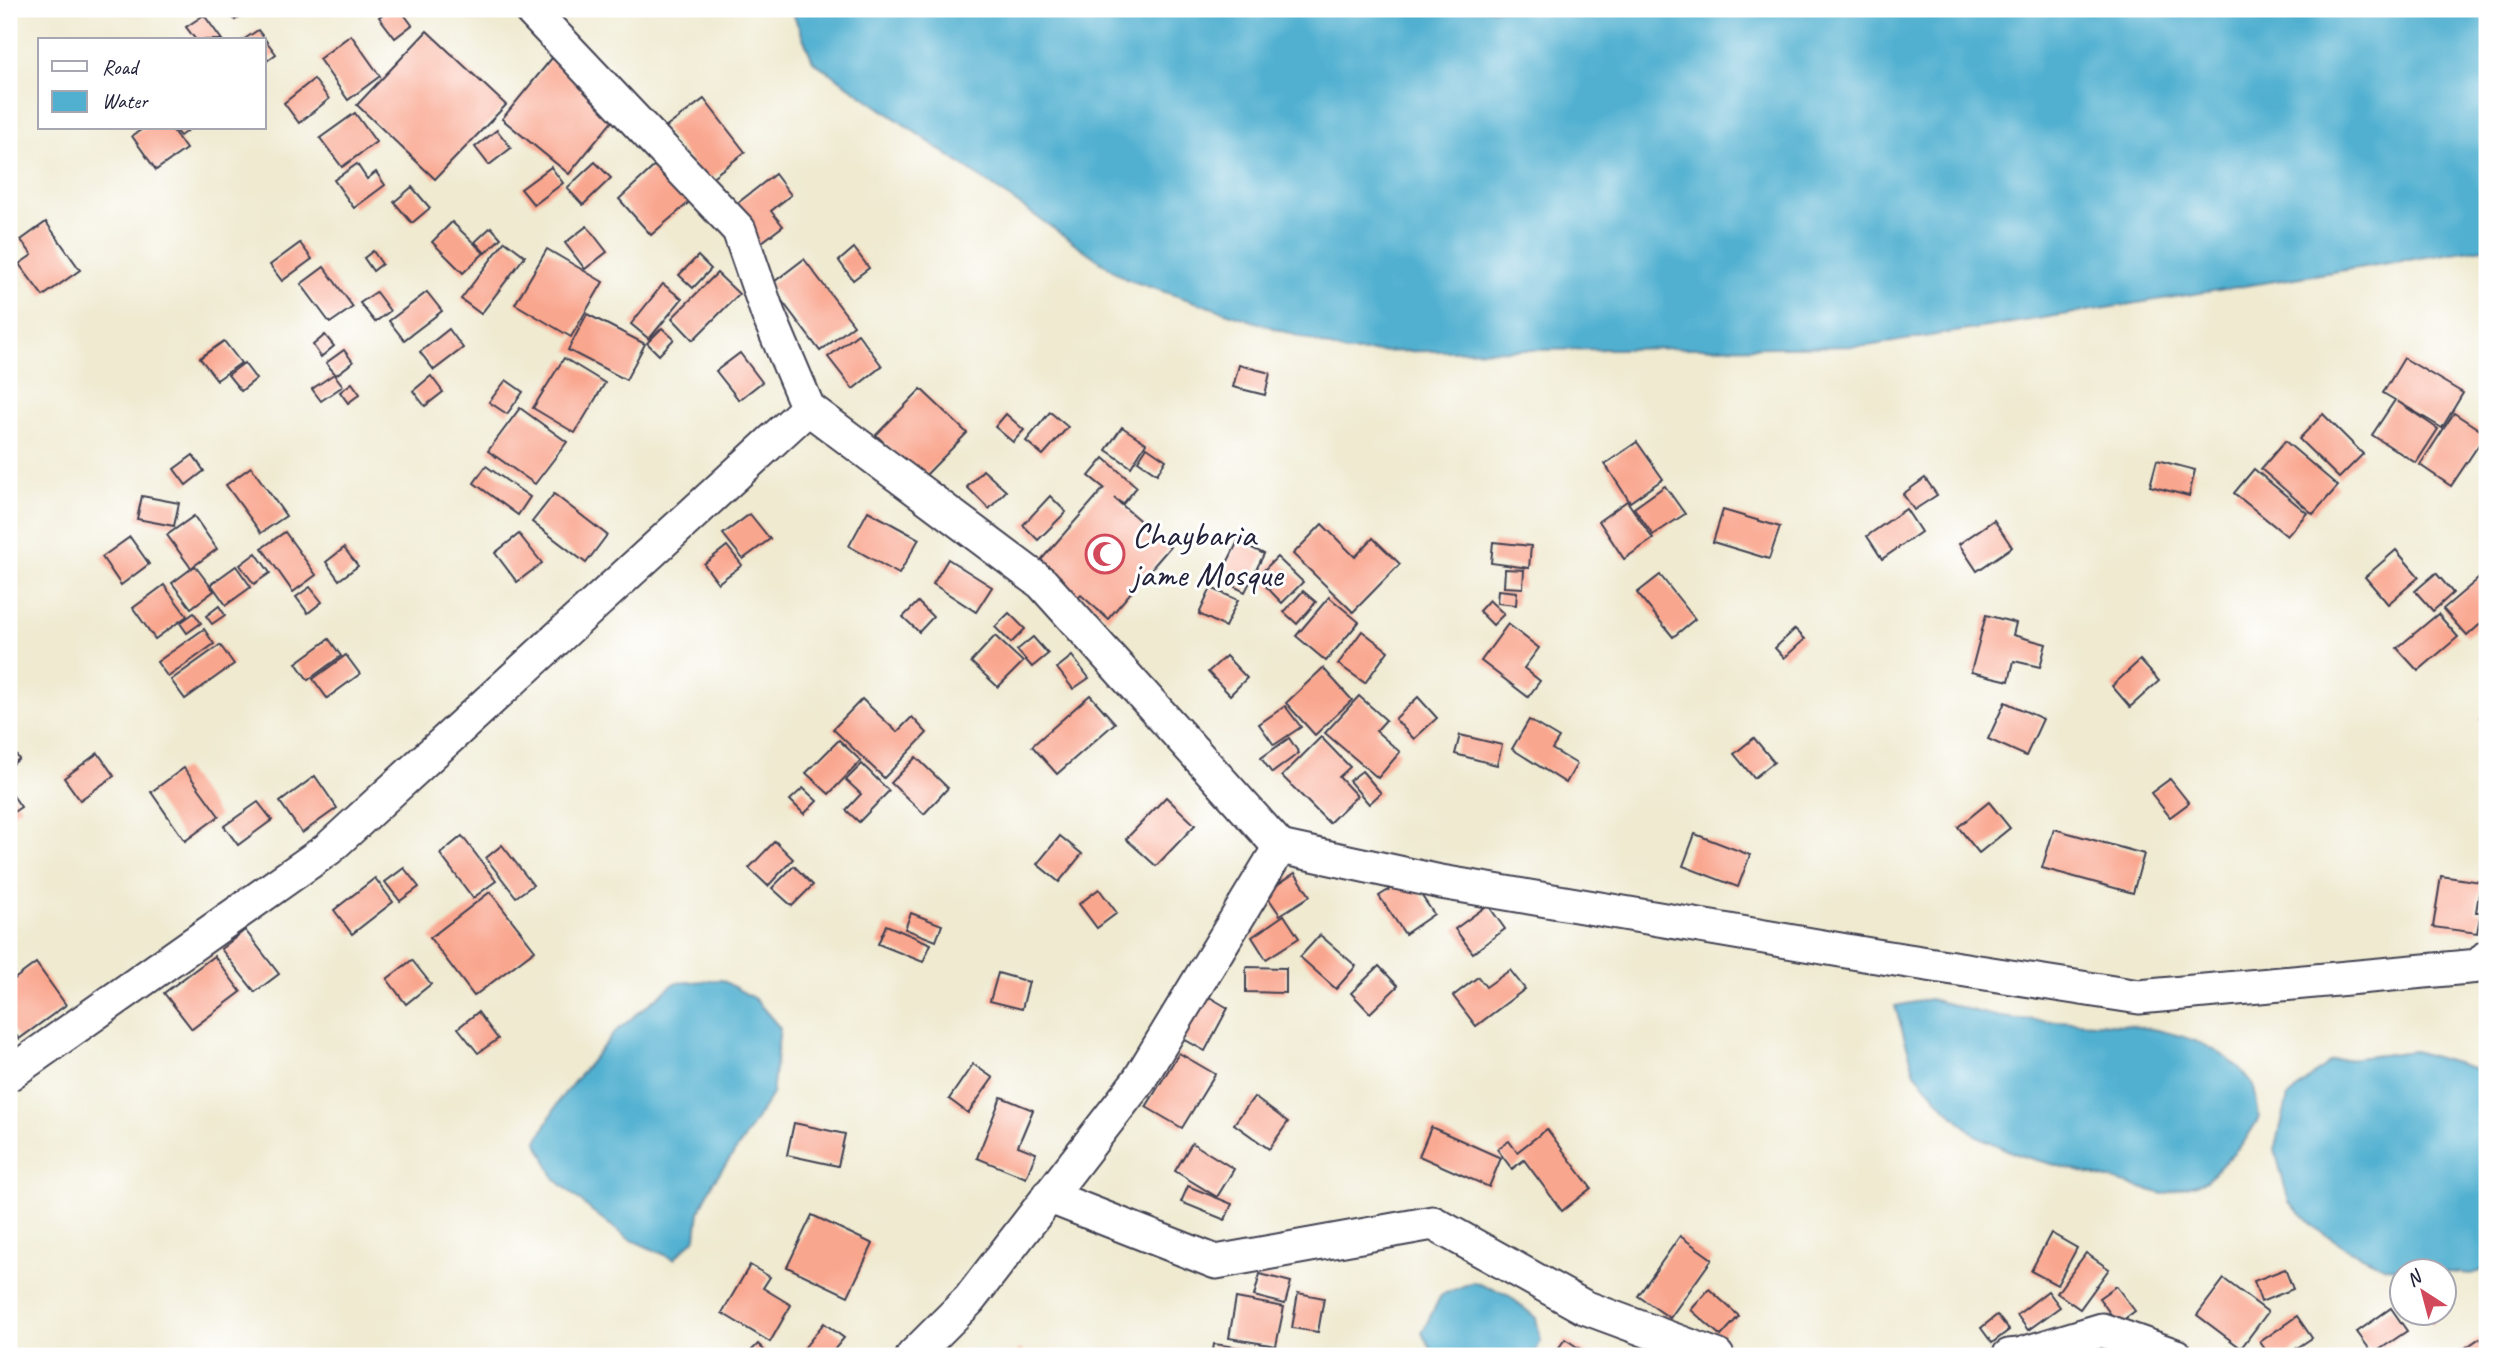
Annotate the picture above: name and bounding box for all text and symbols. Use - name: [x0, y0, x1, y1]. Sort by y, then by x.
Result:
- legend: [38, 38, 266, 130]
- text: Road: [102, 54, 141, 80]
- text: Water: [102, 88, 149, 114]
- place label: Chaybaria jame Mosque: [1129, 512, 1285, 597]
- mosque icon: Chaybaria jame Mosque: [1084, 533, 1126, 575]
- north arrow: [2388, 1256, 2458, 1326]
- text: N: [2402, 1264, 2428, 1292]

